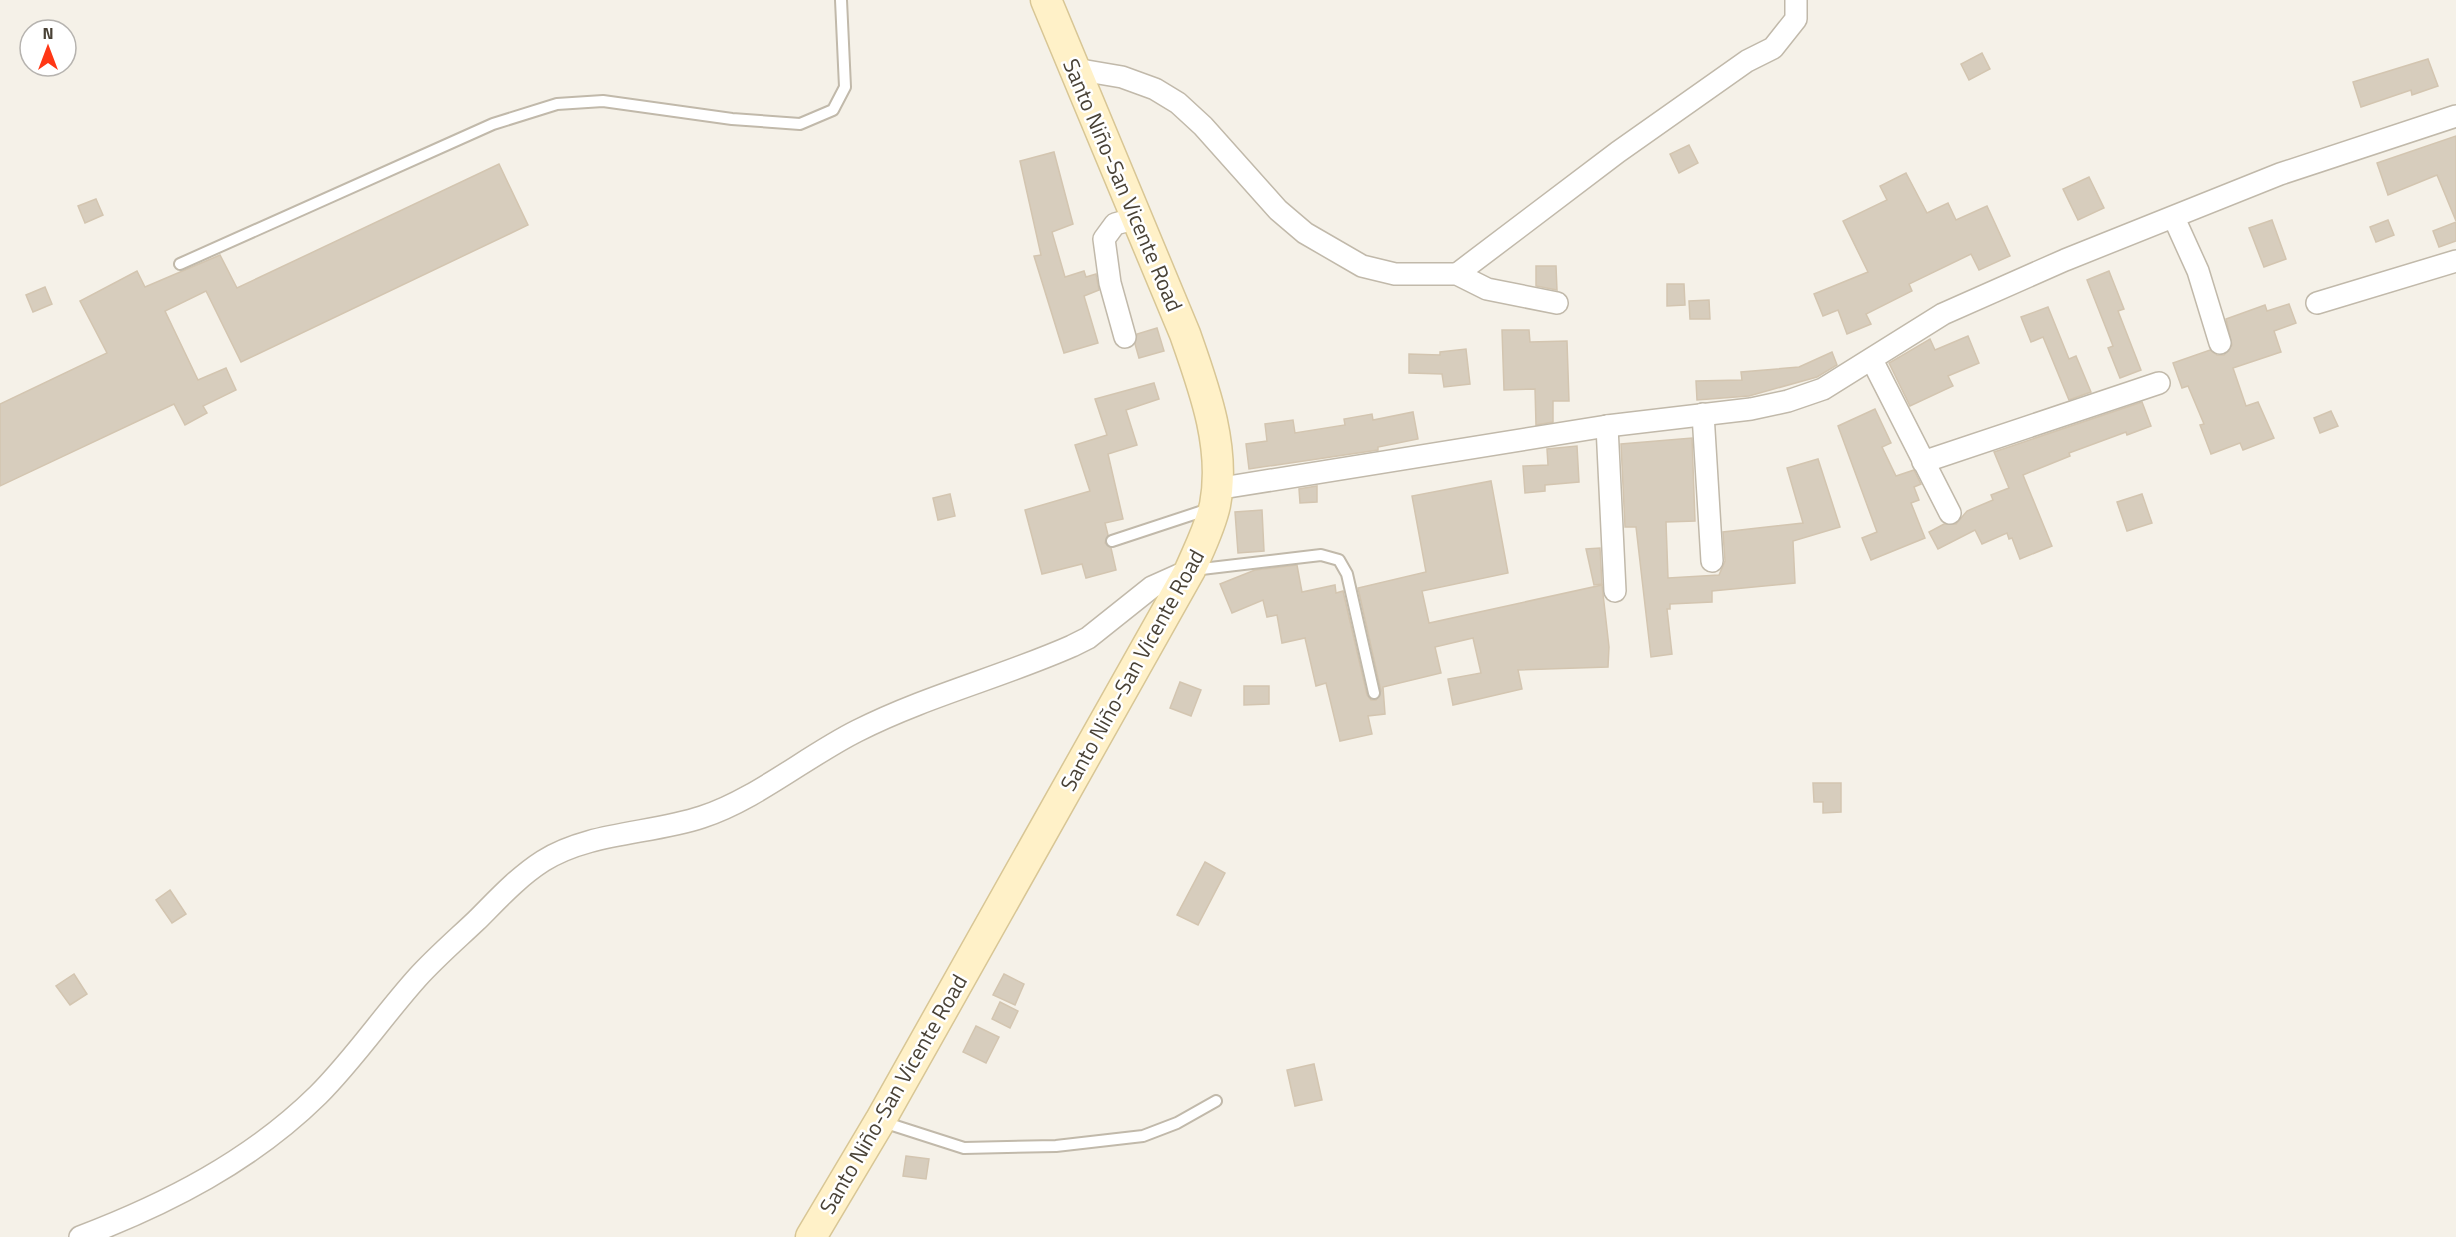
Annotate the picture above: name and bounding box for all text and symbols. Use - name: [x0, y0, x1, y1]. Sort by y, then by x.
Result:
- north arrow: [18, 18, 78, 78]
- text: N: [42, 21, 54, 45]
- street label: Santo Niño-San Vicente Road: [1054, 53, 1192, 317]
- street label: Santo Niño-San Vicente Road: [1051, 543, 1213, 797]
- street label: Santo Niño-San Vicente Road: [810, 968, 976, 1220]

